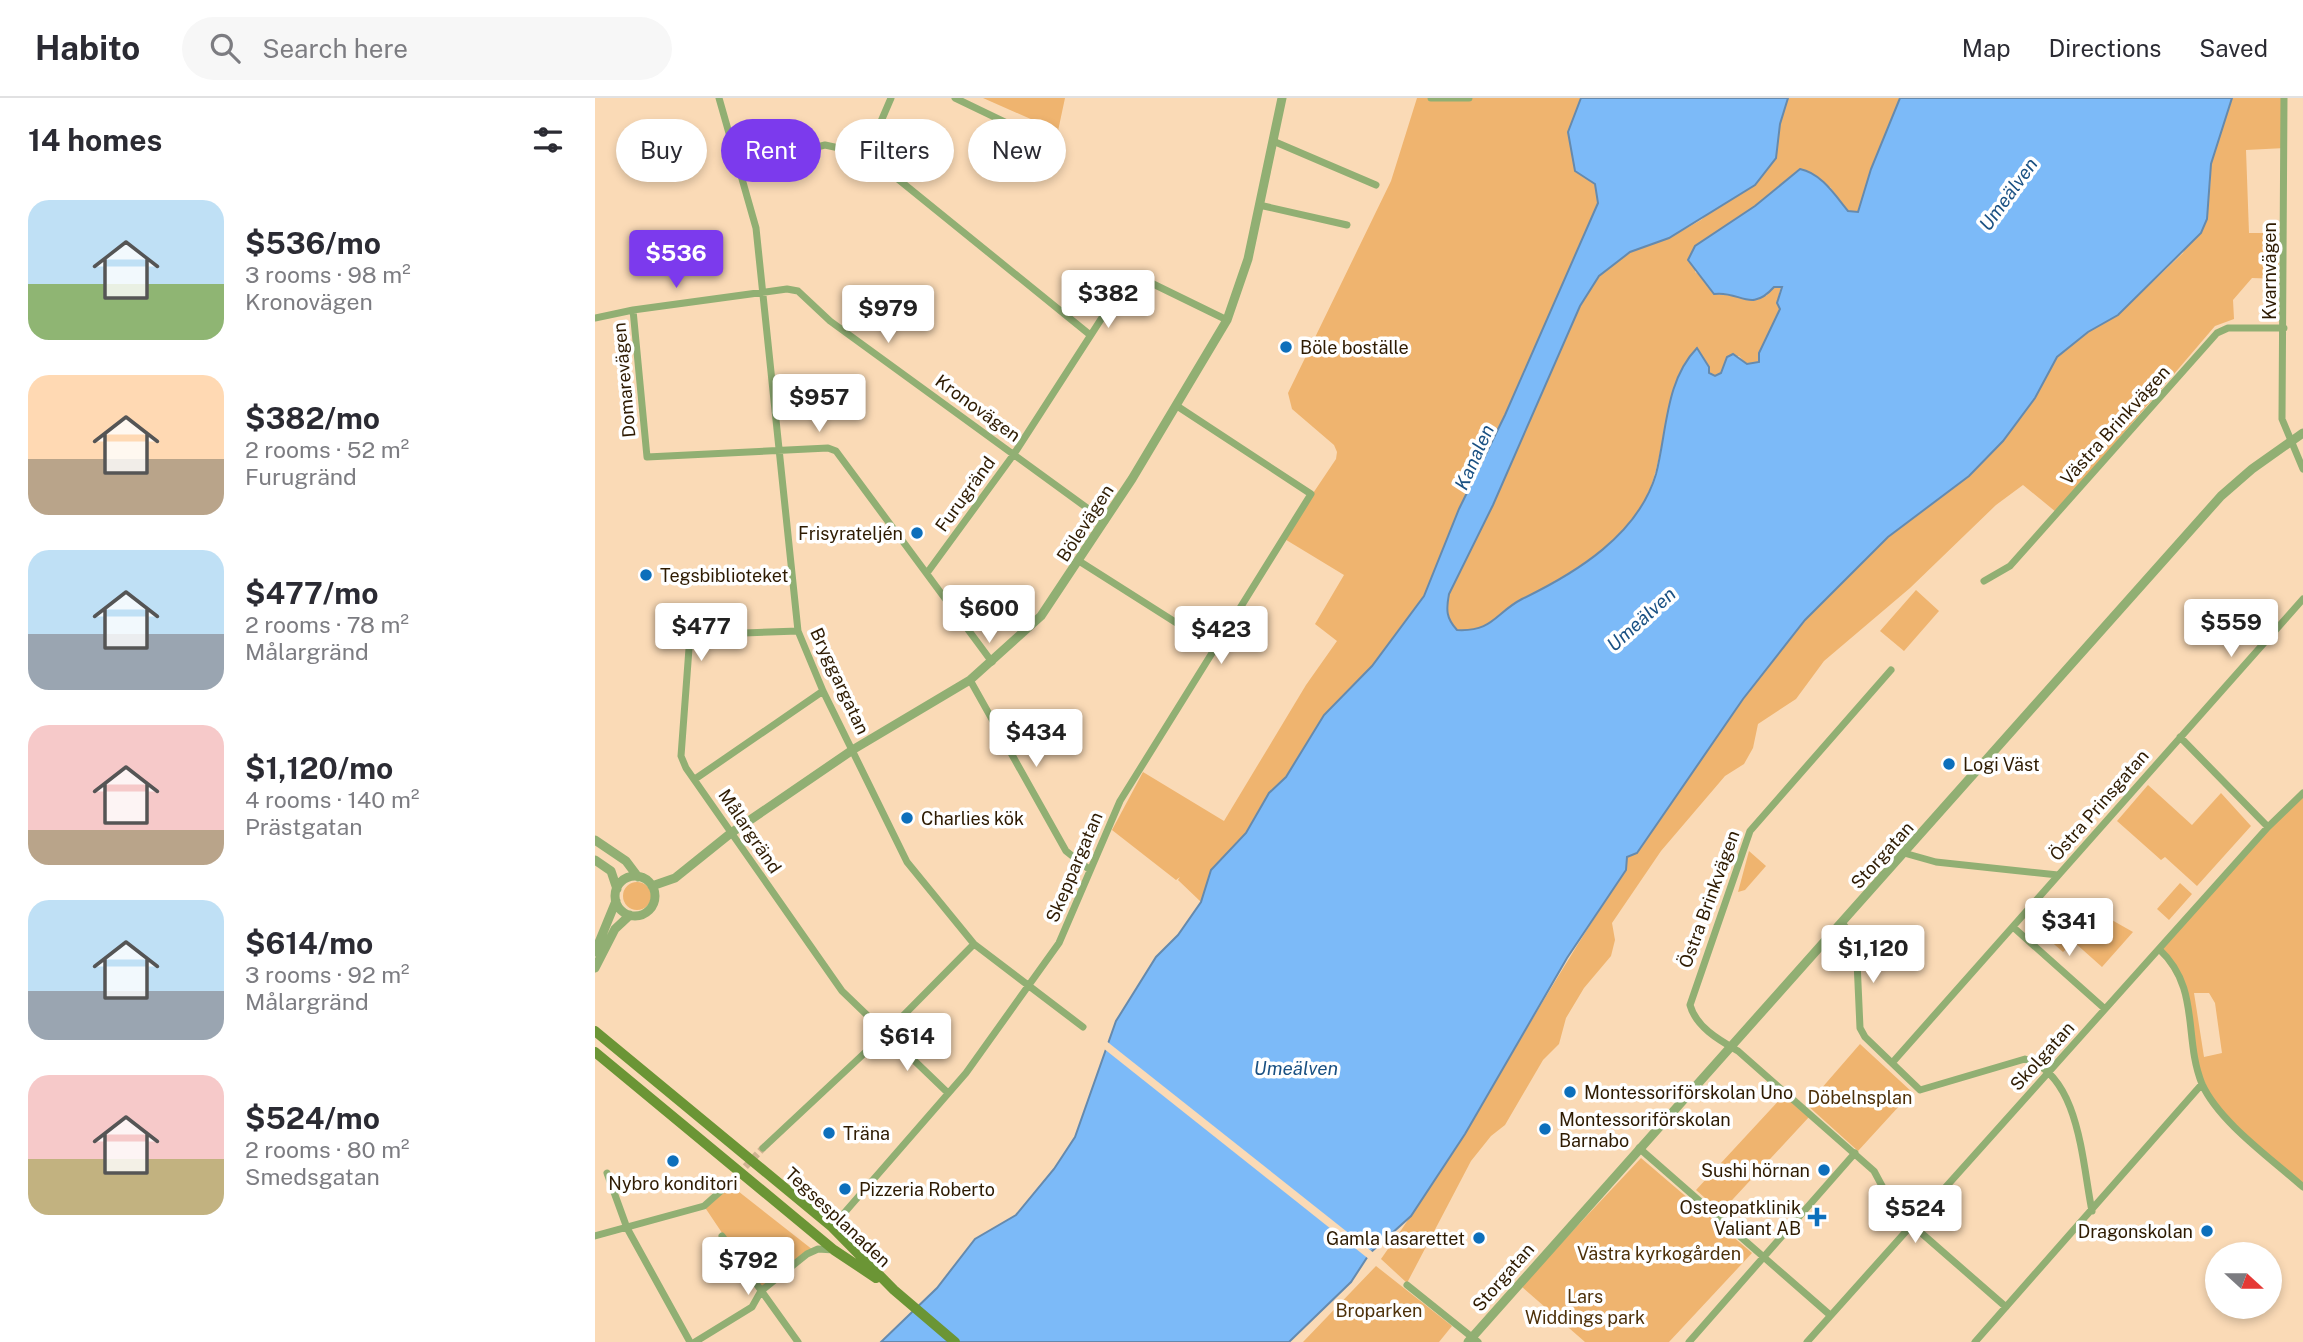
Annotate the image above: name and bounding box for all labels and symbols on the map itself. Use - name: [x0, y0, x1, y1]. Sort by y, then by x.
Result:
- water label: Umeälven: [1974, 153, 2042, 235]
- street label: Kvarnvägen: [2259, 222, 2280, 320]
- pin: $536: [635, 230, 717, 290]
- pin: $382: [1067, 271, 1149, 330]
- pin: $979: [847, 286, 929, 345]
- street label: Domarevägen: [609, 322, 639, 438]
- place label: Böle boställe: [1300, 337, 1409, 358]
- marker: Böle boställe: [1278, 339, 1294, 355]
- street label: Västra Brinkvägen: [2056, 361, 2174, 489]
- street label: Kronovägen: [931, 370, 1025, 446]
- pin: $957: [778, 374, 860, 434]
- water label: Kanalen: [1450, 421, 1498, 493]
- street label: Furugränd: [931, 452, 999, 536]
- street label: Bölevägen: [1052, 481, 1118, 565]
- place label: Frisyrateljén: [798, 523, 903, 544]
- marker: Frisyrateljén: [909, 525, 925, 541]
- place label: Tegsbiblioteket: [660, 565, 789, 586]
- marker: Tegsbiblioteket: [638, 567, 654, 583]
- water label: Umeälven: [1602, 583, 1680, 655]
- pin: $600: [948, 586, 1030, 645]
- pin: $559: [2190, 600, 2272, 659]
- pin: $477: [660, 603, 742, 663]
- pin: $423: [1180, 606, 1262, 666]
- street label: Bryggargatan: [806, 624, 874, 738]
- pin: $434: [995, 710, 1077, 769]
- street label: Östra Prinsgatan: [2044, 745, 2153, 865]
- place label: Logi Väst: [1963, 754, 2040, 775]
- marker: Logi Väst: [1941, 756, 1957, 772]
- street label: Målargränd: [714, 785, 786, 877]
- place label: Charlies kök: [921, 808, 1024, 829]
- street label: Skeppargatan: [1041, 809, 1107, 925]
- marker: Charlies kök: [899, 810, 915, 826]
- street label: Storgatan: [1846, 817, 1918, 893]
- street label: Östra Brinkvägen: [1673, 827, 1744, 971]
- pin: $341: [2028, 898, 2110, 958]
- pin: $1,120: [1816, 926, 1930, 985]
- pin: $614: [866, 1014, 948, 1073]
- street label: Skolgatan: [2006, 1017, 2078, 1095]
- water label: Umeälven: [1254, 1057, 1338, 1079]
- place label: Montessoriförskolan Uno: [1584, 1082, 1793, 1103]
- marker: Montessoriförskolan Uno: [1562, 1084, 1578, 1100]
- park label: Döbelnsplan: [1808, 1087, 1912, 1108]
- place label: Montessoriförskolan Barnabo: [1559, 1109, 1731, 1151]
- marker: Montessoriförskolan Barnabo: [1537, 1121, 1553, 1137]
- place label: Träna: [843, 1123, 890, 1144]
- marker: Träna: [821, 1125, 837, 1141]
- marker: Nybro konditori: [665, 1153, 681, 1169]
- place label: Sushi hörnan: [1701, 1160, 1810, 1181]
- marker: Sushi hörnan: [1816, 1162, 1832, 1178]
- street label: Tegsesplanaden: [781, 1163, 895, 1271]
- place label: Nybro konditori: [608, 1173, 738, 1194]
- place label: Pizzeria Roberto: [859, 1179, 995, 1200]
- marker: Pizzeria Roberto: [837, 1181, 853, 1197]
- pin: $524: [1874, 1186, 1956, 1245]
- place label: Osteopatklinik Valiant AB: [1680, 1197, 1801, 1239]
- marker: Osteopatklinik Valiant AB: [1807, 1207, 1827, 1227]
- place label: Dragonskolan: [2078, 1221, 2193, 1242]
- marker: Dragonskolan: [2199, 1223, 2215, 1239]
- place label: Gamla lasarettet: [1326, 1228, 1465, 1249]
- marker: Gamla lasarettet: [1471, 1230, 1487, 1246]
- pin: $792: [707, 1238, 789, 1297]
- street label: Storgatan: [1468, 1239, 1538, 1315]
- north arrow: [2205, 1242, 2282, 1320]
- park label: Västra kyrkogården: [1577, 1243, 1741, 1264]
- park label: Lars Widdings park: [1525, 1286, 1645, 1328]
- park label: Broparken: [1335, 1300, 1423, 1321]

